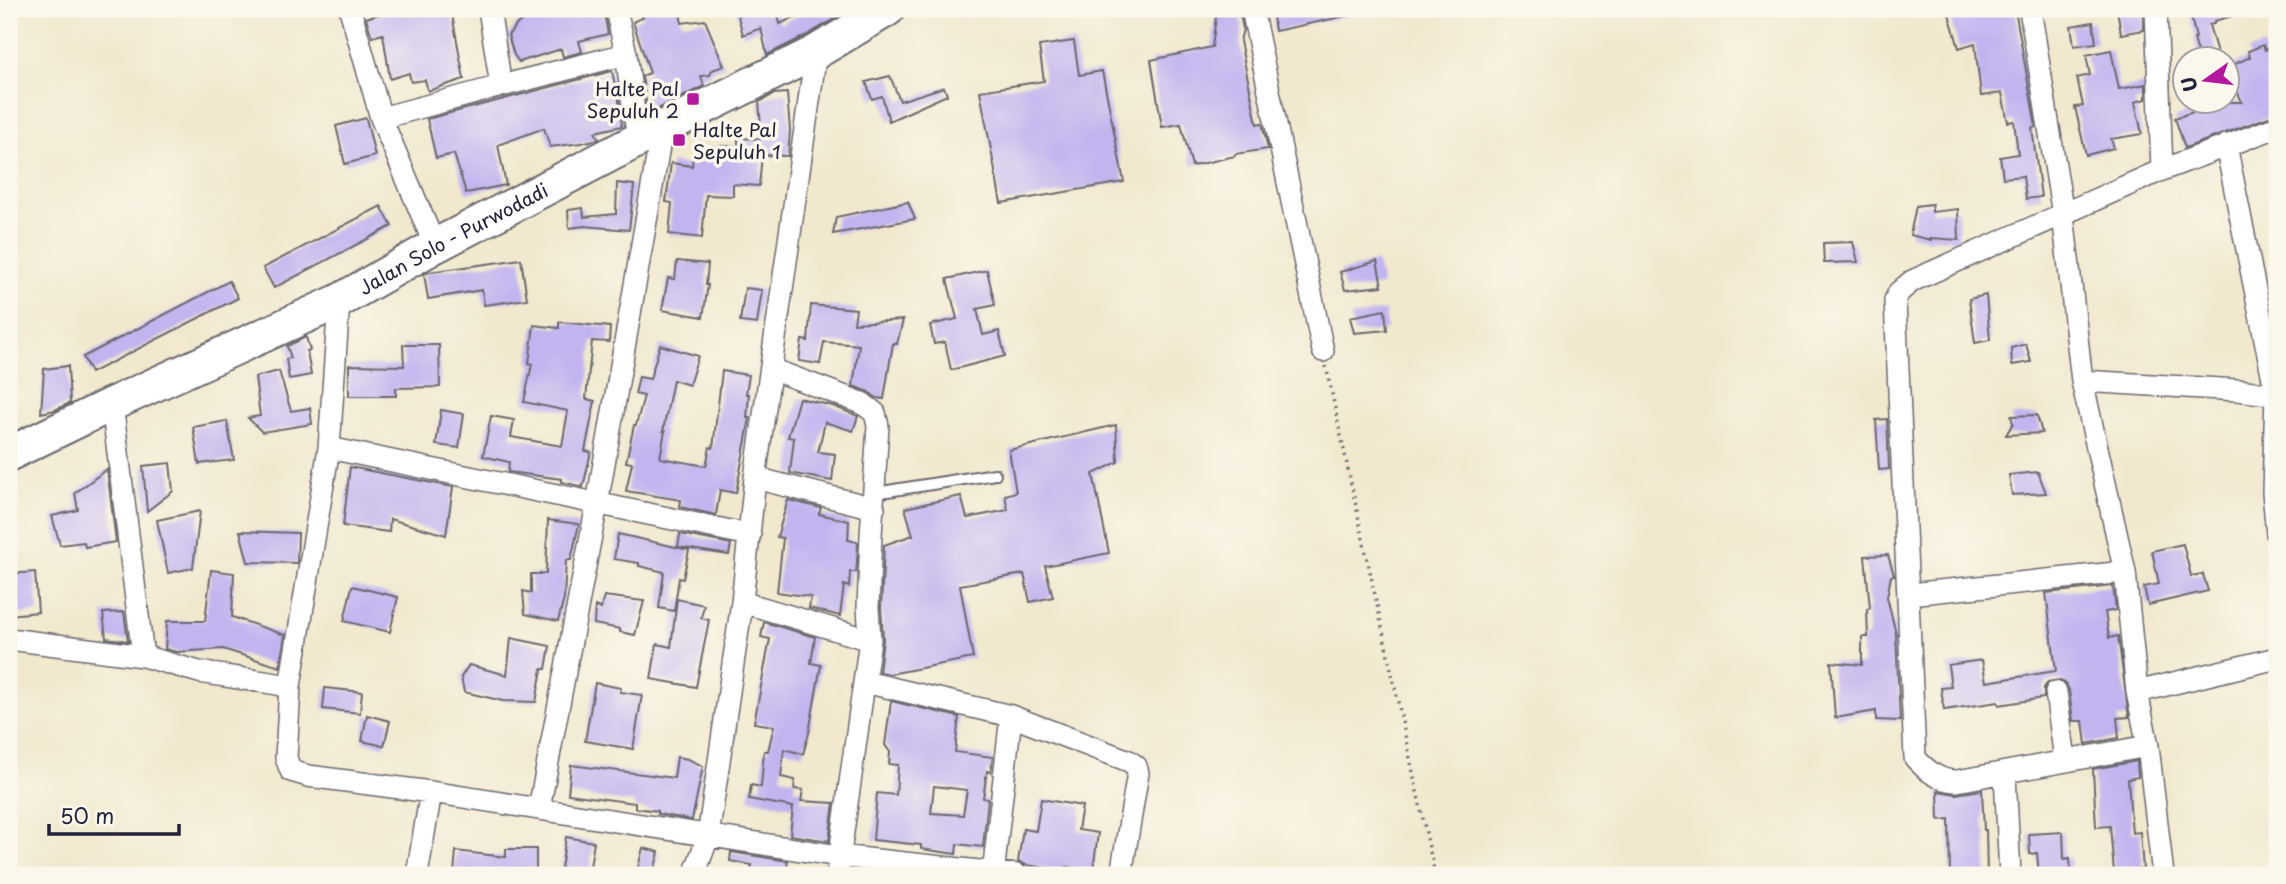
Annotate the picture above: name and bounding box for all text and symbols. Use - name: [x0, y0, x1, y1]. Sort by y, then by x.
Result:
- north arrow: [2170, 46, 2240, 116]
- place label: Halte Pal Sepuluh 2: [587, 74, 679, 124]
- text: U: [2173, 74, 2204, 95]
- marker: Halte Pal Sepuluh 2: [685, 91, 701, 107]
- place label: Halte Pal Sepuluh 1: [693, 115, 781, 165]
- marker: Halte Pal Sepuluh 1: [671, 132, 687, 148]
- street label: Jalan Solo - Purwodadi: [353, 175, 553, 301]
- scale bar: [49, 793, 178, 837]
- text: 50 m: [60, 799, 114, 831]

